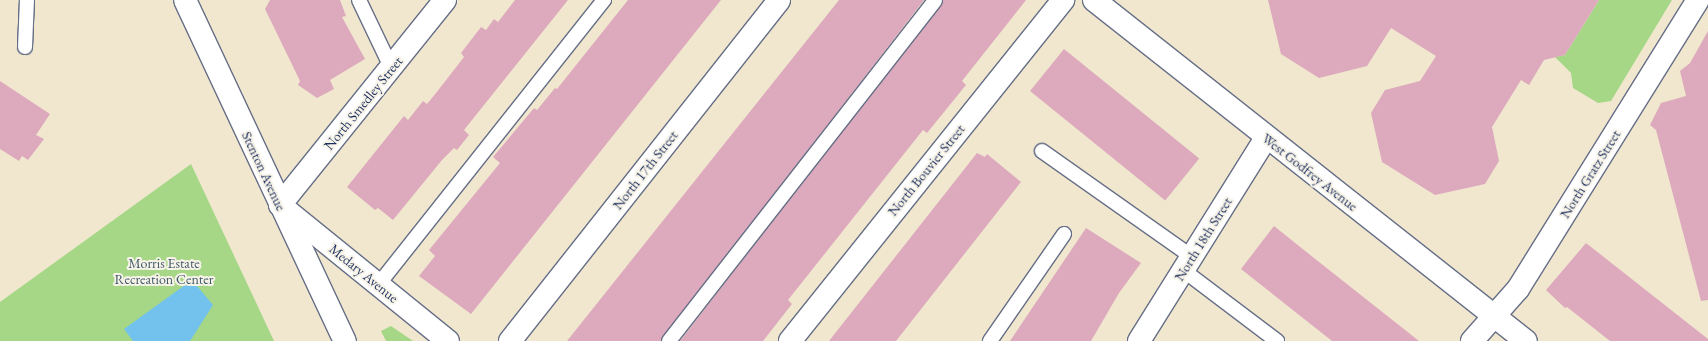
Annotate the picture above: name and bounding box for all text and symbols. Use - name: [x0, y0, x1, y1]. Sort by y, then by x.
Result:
- street label: North Smedley Street: [320, 53, 406, 153]
- street label: North Bouvier Street: [884, 121, 968, 219]
- street label: North 17th Street: [609, 127, 681, 213]
- street label: North Gratz Street: [1556, 127, 1624, 221]
- street label: Stenton Avenue: [238, 129, 290, 213]
- street label: West Godfrey Avenue: [1259, 130, 1361, 214]
- street label: North 18th Street: [1171, 194, 1235, 284]
- street label: Medary Avenue: [326, 240, 402, 306]
- park label: Morris Estate Recreation Center: [115, 255, 213, 288]

